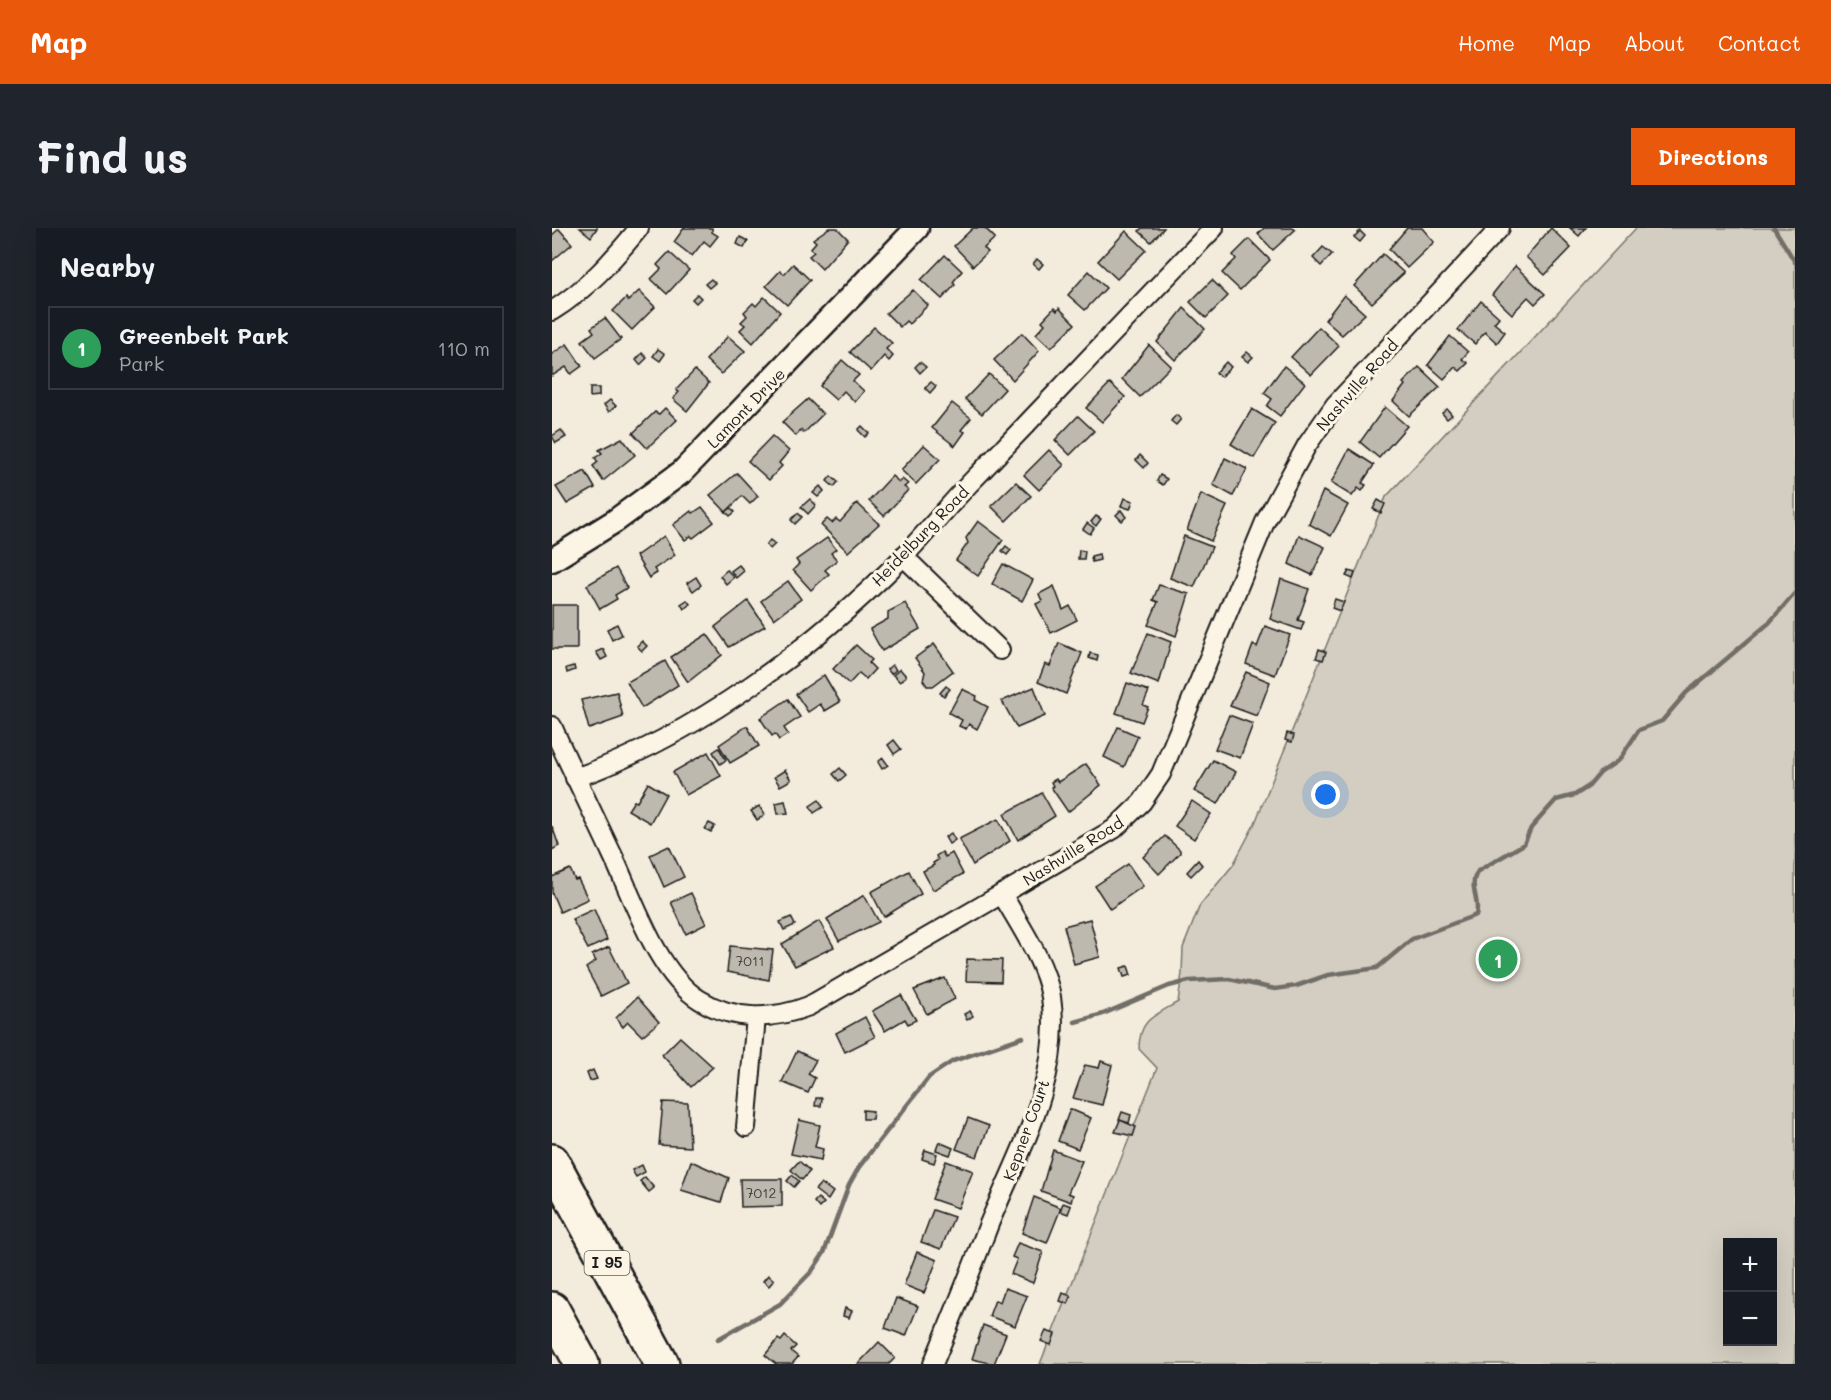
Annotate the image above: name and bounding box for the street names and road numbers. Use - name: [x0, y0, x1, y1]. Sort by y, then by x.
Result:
- street label: Nashville Road: [1311, 334, 1402, 435]
- street label: Lamont Drive: [702, 363, 789, 452]
- street label: Heidelburg Road: [866, 481, 973, 590]
- street label: Nashville Road: [1018, 811, 1127, 890]
- street label: Kepner Court: [998, 1076, 1054, 1183]
- road number: I 95: [584, 1251, 630, 1275]

